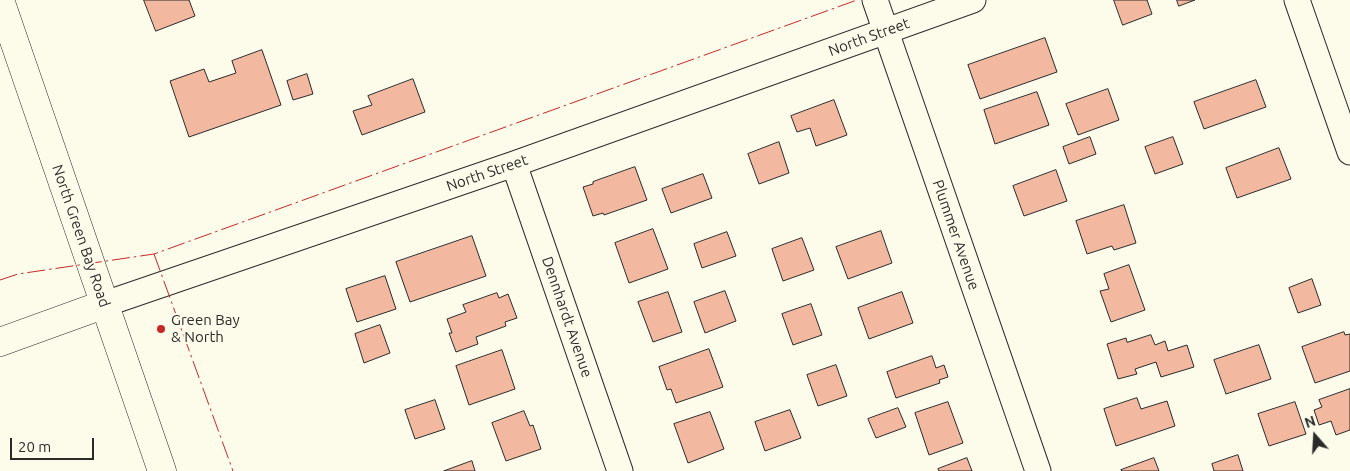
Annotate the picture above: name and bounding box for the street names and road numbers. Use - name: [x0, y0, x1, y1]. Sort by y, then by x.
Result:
- street label: North Street: [826, 14, 912, 60]
- street label: North Street: [444, 151, 530, 195]
- street label: North Green Bay Road: [48, 162, 114, 310]
- street label: Plummer Avenue: [929, 178, 983, 292]
- street label: Dennhardt Avenue: [538, 254, 596, 380]

